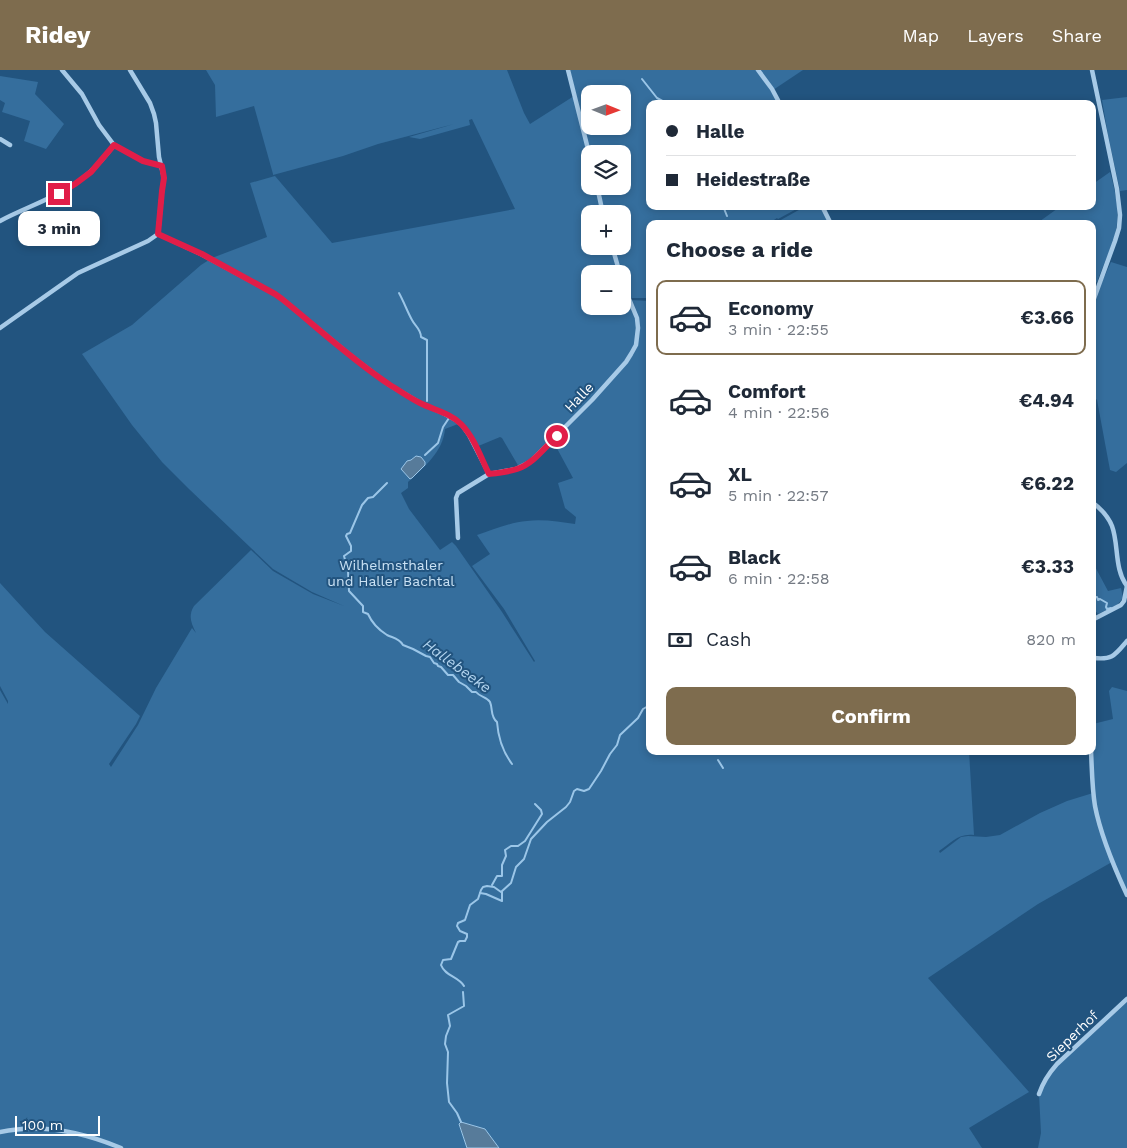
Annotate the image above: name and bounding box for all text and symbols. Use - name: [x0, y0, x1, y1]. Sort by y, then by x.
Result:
- text: Ridey: [25, 21, 91, 49]
- text: Map: [902, 25, 939, 46]
- text: Layers: [967, 25, 1024, 46]
- text: Share: [1052, 25, 1102, 46]
- north arrow: [581, 85, 631, 135]
- map controls: [581, 85, 631, 315]
- text: Halle: [696, 120, 744, 143]
- button: layers: [581, 145, 631, 195]
- text: Heidestraße: [696, 168, 810, 191]
- route end: [48, 183, 70, 205]
- button: +: [581, 205, 631, 255]
- callout: 3 min: [18, 212, 100, 246]
- text: 3 min: [37, 219, 81, 238]
- text: Choose a ride: [666, 237, 813, 262]
- button: −: [581, 265, 631, 315]
- icon: car: [668, 295, 713, 340]
- text: Economy: [728, 297, 813, 320]
- text: €3.66: [1021, 306, 1074, 329]
- text: 3 min · 22:55: [728, 320, 829, 339]
- icon: car: [668, 378, 713, 423]
- street label: Halle: [561, 379, 597, 415]
- text: Comfort: [728, 380, 806, 403]
- text: €4.94: [1019, 389, 1074, 412]
- text: 4 min · 22:56: [728, 403, 830, 422]
- route start: [546, 425, 568, 447]
- icon: car: [668, 461, 713, 506]
- text: XL: [728, 463, 752, 486]
- text: €6.22: [1021, 472, 1074, 495]
- text: 5 min · 22:57: [728, 486, 828, 505]
- icon: car: [668, 544, 713, 589]
- text: Black: [728, 546, 781, 569]
- text: €3.33: [1021, 555, 1074, 578]
- park label: Wilhelmsthaler und Haller Bachtal: [327, 557, 455, 589]
- text: 6 min · 22:58: [728, 569, 830, 588]
- icon: cash: [666, 626, 694, 654]
- text: Cash: [706, 628, 752, 651]
- text: 820 m: [1026, 630, 1076, 649]
- water label: Hallebeeke: [419, 635, 495, 697]
- button: Confirm: [666, 687, 1076, 745]
- street label: Sieperhof: [1043, 1007, 1102, 1065]
- scale bar: [15, 1113, 100, 1136]
- text: 100 m: [22, 1117, 63, 1133]

